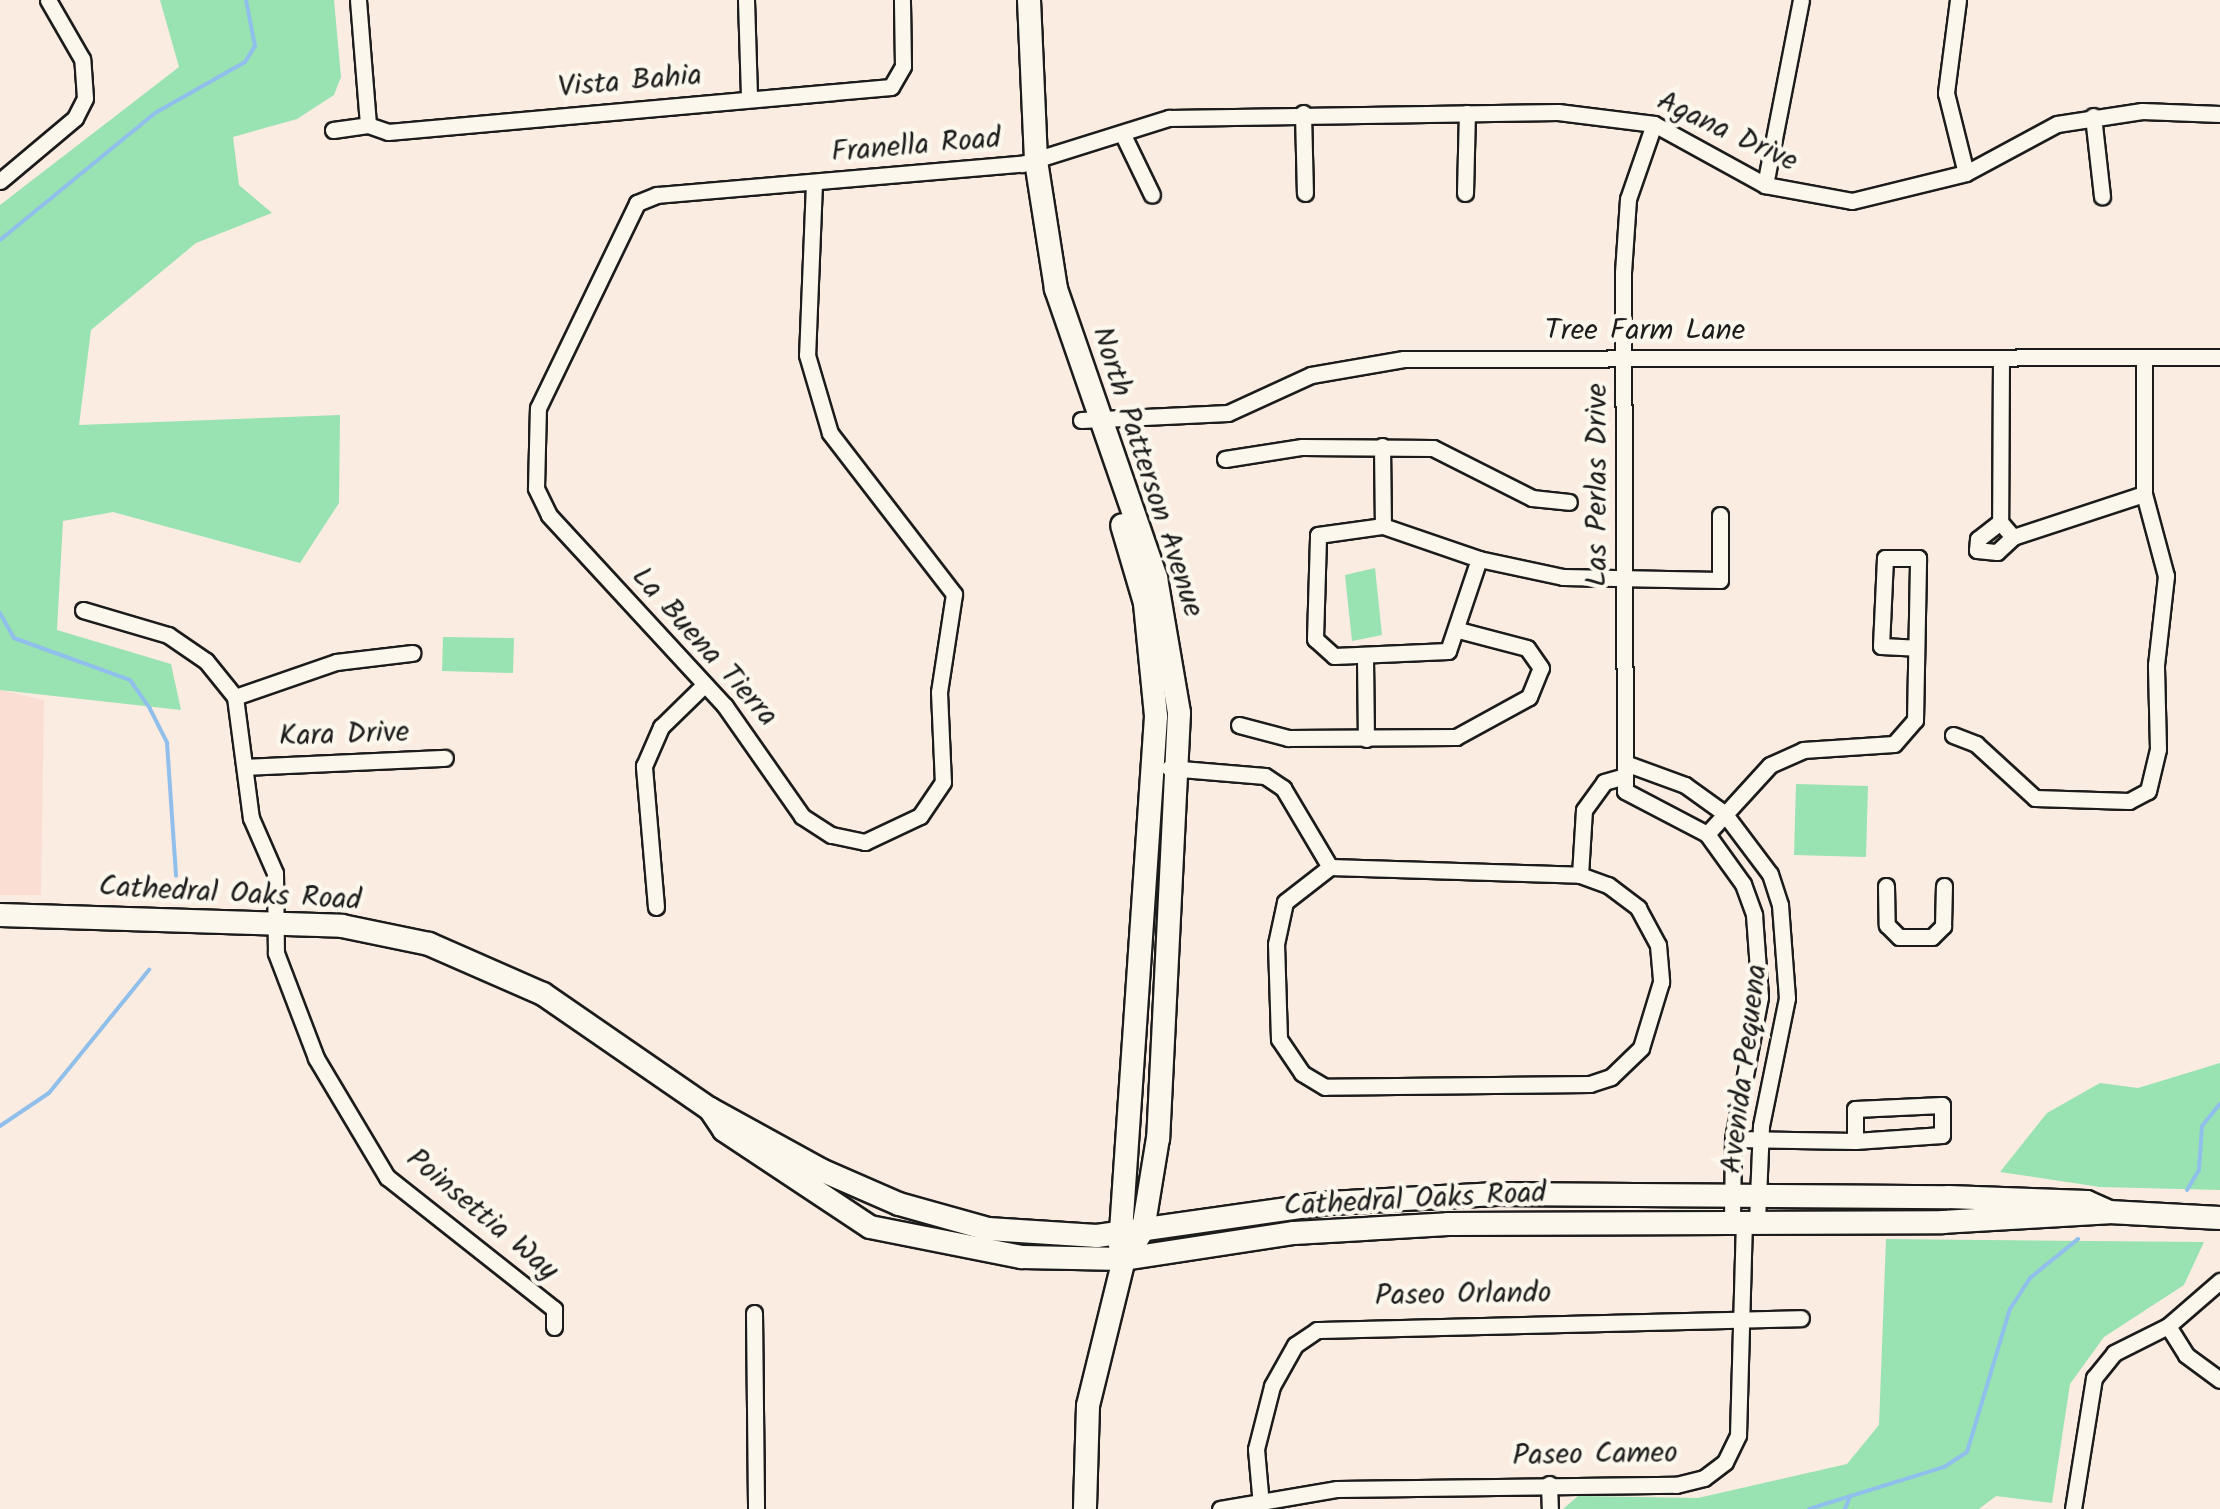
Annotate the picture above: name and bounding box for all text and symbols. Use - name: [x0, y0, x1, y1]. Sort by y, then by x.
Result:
- street label: Vista Bahia: [557, 58, 703, 106]
- street label: Agana Drive: [1651, 84, 1803, 180]
- street label: Franella Road: [830, 121, 1002, 171]
- street label: Tree Farm Lane: [1545, 313, 1745, 349]
- street label: North Patterson Avenue: [1083, 322, 1211, 622]
- street label: Las Perlas Drive: [1580, 383, 1616, 587]
- street label: La Buena Tierra: [623, 560, 785, 734]
- street label: Kara Drive: [278, 715, 410, 755]
- street label: Cathedral Oaks Road: [98, 869, 362, 919]
- street label: Avenida Pequena: [1714, 962, 1776, 1176]
- street label: Poinsettia Way: [399, 1141, 565, 1289]
- street label: Cathedral Oaks Road: [1283, 1175, 1547, 1225]
- street label: Paseo Orlando: [1374, 1275, 1552, 1315]
- street label: Paseo Cameo: [1512, 1436, 1678, 1474]

